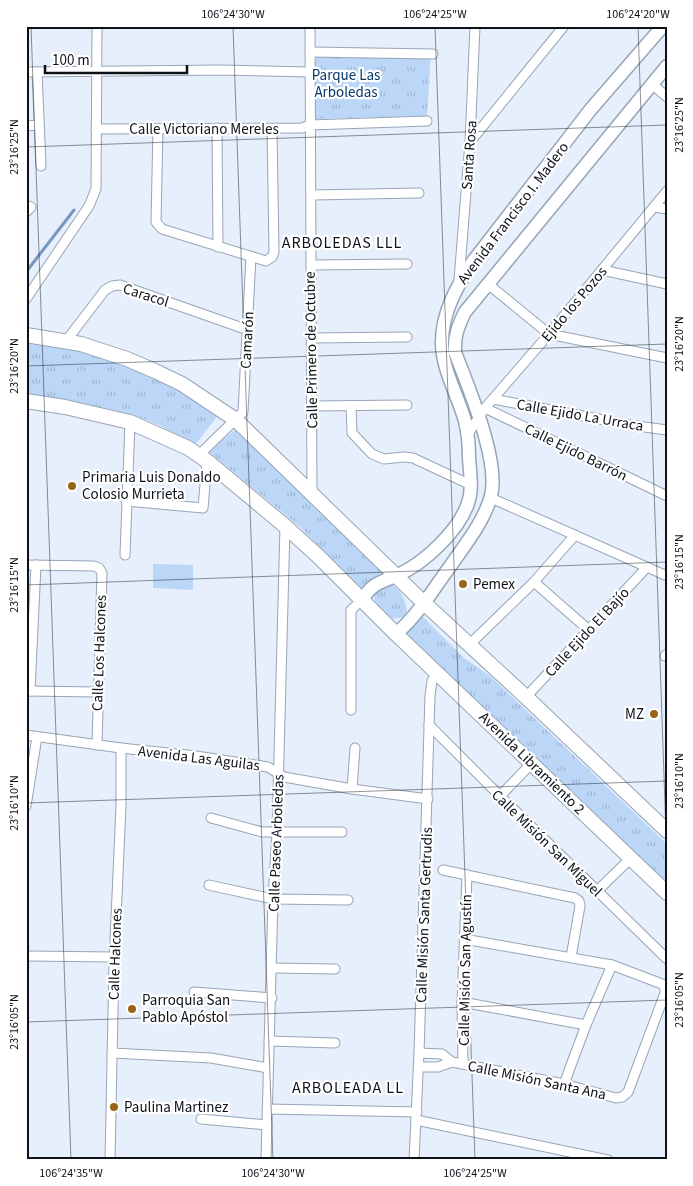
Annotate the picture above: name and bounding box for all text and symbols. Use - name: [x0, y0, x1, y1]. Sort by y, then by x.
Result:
- text: 106°24'30"W: [201, 6, 265, 23]
- text: 106°24'25"W: [403, 6, 467, 23]
- text: 106°24'20"W: [606, 6, 670, 23]
- scale bar: [45, 42, 188, 74]
- text: 100 m: [52, 50, 90, 71]
- park label: Parque Las Arboledas: [312, 65, 380, 103]
- text: 23°16'25"N: [671, 97, 688, 153]
- text: 23°16'25"N: [6, 119, 23, 175]
- street label: Calle Victoriano Mereles: [129, 119, 279, 140]
- street label: Santa Rosa: [457, 120, 482, 190]
- street label: Avenida Francisco I. Madero: [453, 138, 574, 289]
- district label: ARBOLEDAS LLL: [282, 232, 402, 254]
- street label: Ejido los Pozos: [537, 262, 612, 347]
- street label: Calle Primero de Octubre: [300, 271, 323, 429]
- street label: Caracol: [120, 278, 172, 313]
- street label: Camarón: [236, 311, 259, 369]
- text: 23°16'20"N: [671, 316, 688, 372]
- text: 23°16'20"N: [6, 338, 23, 394]
- street label: Calle Ejido La Urraca: [515, 394, 645, 437]
- street label: Calle Ejido Barrón: [521, 418, 631, 486]
- place label: Primaria Luis Donaldo Colosio Murrieta: [82, 467, 221, 505]
- marker: Primaria Luis Donaldo Colosio Murrieta: [66, 480, 78, 492]
- text: 23°16'15"N: [671, 534, 688, 590]
- text: 23°16'15"N: [6, 557, 23, 613]
- place label: Pemex: [473, 574, 515, 595]
- marker: Pemex: [457, 578, 469, 590]
- street label: Calle Ejido El Bajío: [540, 583, 634, 682]
- street label: Calle Los Halcones: [87, 594, 112, 712]
- place label: MZ: [625, 704, 644, 725]
- street label: Avenida Libramiento 2: [474, 707, 589, 820]
- marker: MZ: [648, 708, 660, 720]
- street label: Avenida Las Aguilas: [137, 741, 261, 776]
- text: 23°16'10"N: [671, 753, 688, 809]
- street label: Calle Paseo Arboledas: [264, 774, 289, 912]
- text: 23°16'10"N: [6, 775, 23, 831]
- street label: Calle Misión San Miguel: [487, 785, 607, 902]
- street label: Calle Misión Santa Gertrudis: [411, 827, 438, 1003]
- street label: Calle Misión San Agustín: [454, 894, 477, 1046]
- street label: Calle Halcones: [103, 908, 128, 1000]
- text: 23°16'05"N: [671, 972, 688, 1028]
- place label: Parroquia San Pablo Apóstol: [142, 990, 230, 1028]
- text: 23°16'05"N: [6, 994, 23, 1050]
- marker: Parroquia San Pablo Apóstol: [126, 1003, 138, 1015]
- street label: Calle Misión Santa Ana: [466, 1056, 608, 1105]
- district label: ARBOLEADA LL: [292, 1077, 404, 1099]
- place label: Paulina Martinez: [124, 1097, 228, 1118]
- marker: Paulina Martinez: [108, 1101, 120, 1113]
- text: 106°24'35"W: [39, 1165, 103, 1182]
- text: 106°24'30"W: [241, 1165, 305, 1182]
- text: 106°24'25"W: [443, 1165, 507, 1182]

